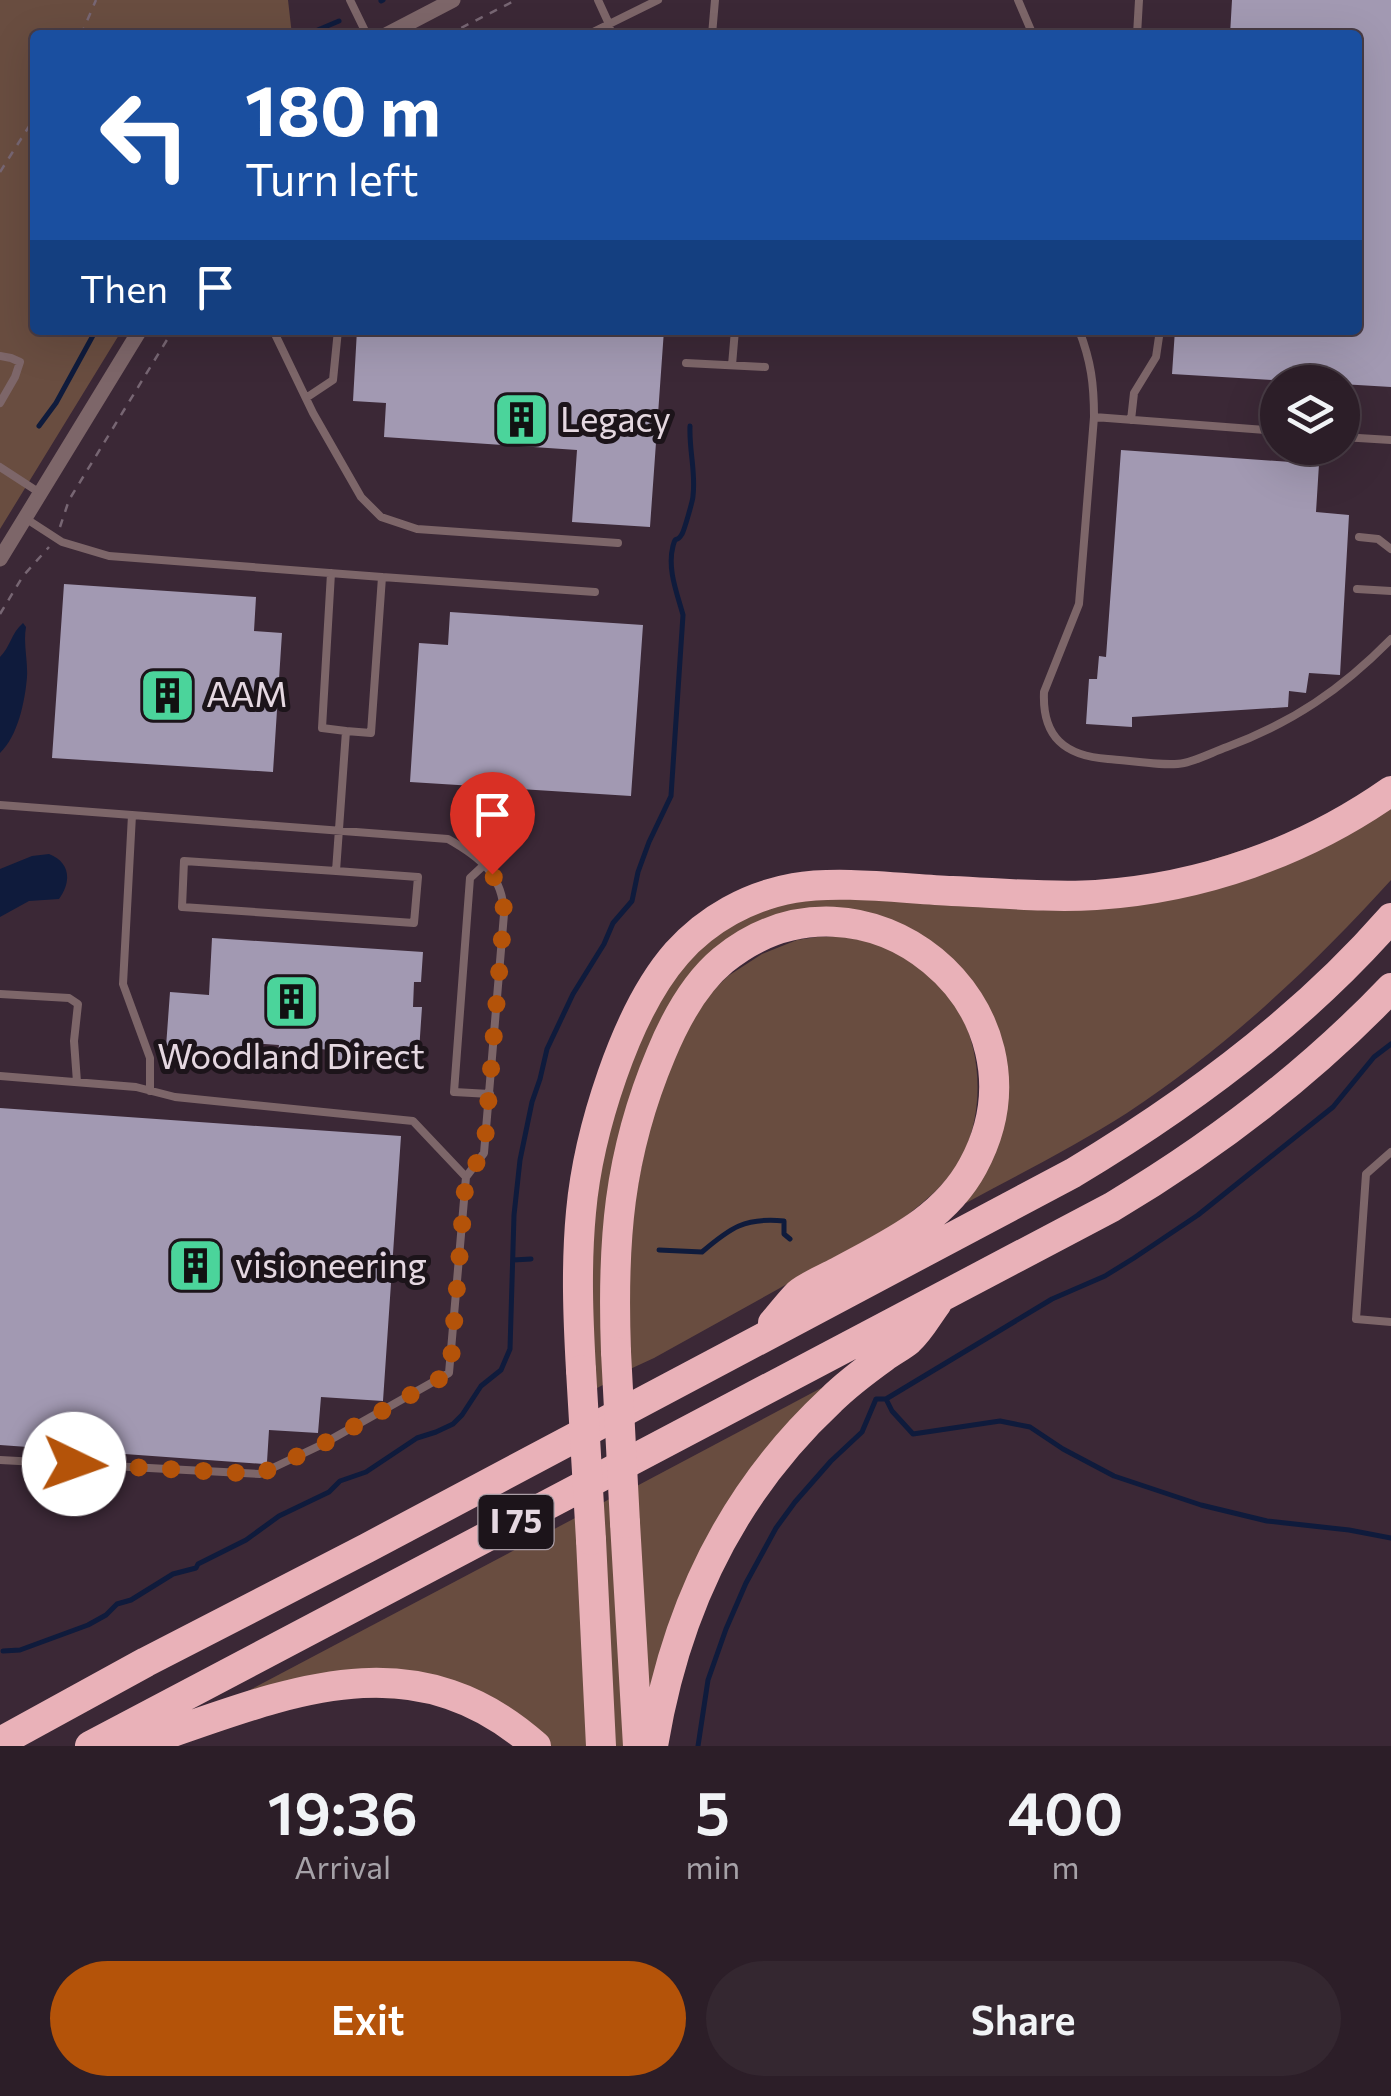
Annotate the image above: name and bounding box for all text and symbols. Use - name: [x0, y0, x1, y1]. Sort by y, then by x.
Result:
- text: 180 m: [245, 65, 441, 150]
- icon: left: [80, 70, 210, 200]
- text: Turn left: [245, 150, 419, 205]
- icon: arrive: [188, 260, 243, 315]
- text: Then: [80, 264, 168, 311]
- map controls: [1260, 365, 1360, 465]
- button: layers: [1260, 365, 1360, 465]
- building icon: Legacy: [491, 390, 551, 450]
- place label: Legacy: [560, 396, 671, 439]
- building icon: AAM: [137, 665, 197, 725]
- place label: AAM: [206, 671, 288, 714]
- pin: [450, 772, 535, 875]
- icon: arrive: [465, 787, 520, 842]
- building icon: Woodland Direct: [261, 971, 321, 1031]
- place label: Woodland Direct: [157, 1033, 425, 1076]
- building icon: visioneering: [166, 1236, 226, 1296]
- place label: visioneering: [235, 1242, 427, 1285]
- position arrow: [22, 1412, 126, 1516]
- road number: I 75: [478, 1495, 554, 1549]
- text: 19:36: [268, 1774, 418, 1847]
- text: 5: [695, 1774, 730, 1847]
- text: 400: [1008, 1774, 1123, 1847]
- text: Arrival: [294, 1846, 391, 1886]
- text: min: [686, 1846, 740, 1886]
- text: m: [1052, 1846, 1079, 1886]
- button: Exit: [50, 1961, 686, 2076]
- button: Share: [706, 1961, 1341, 2076]

